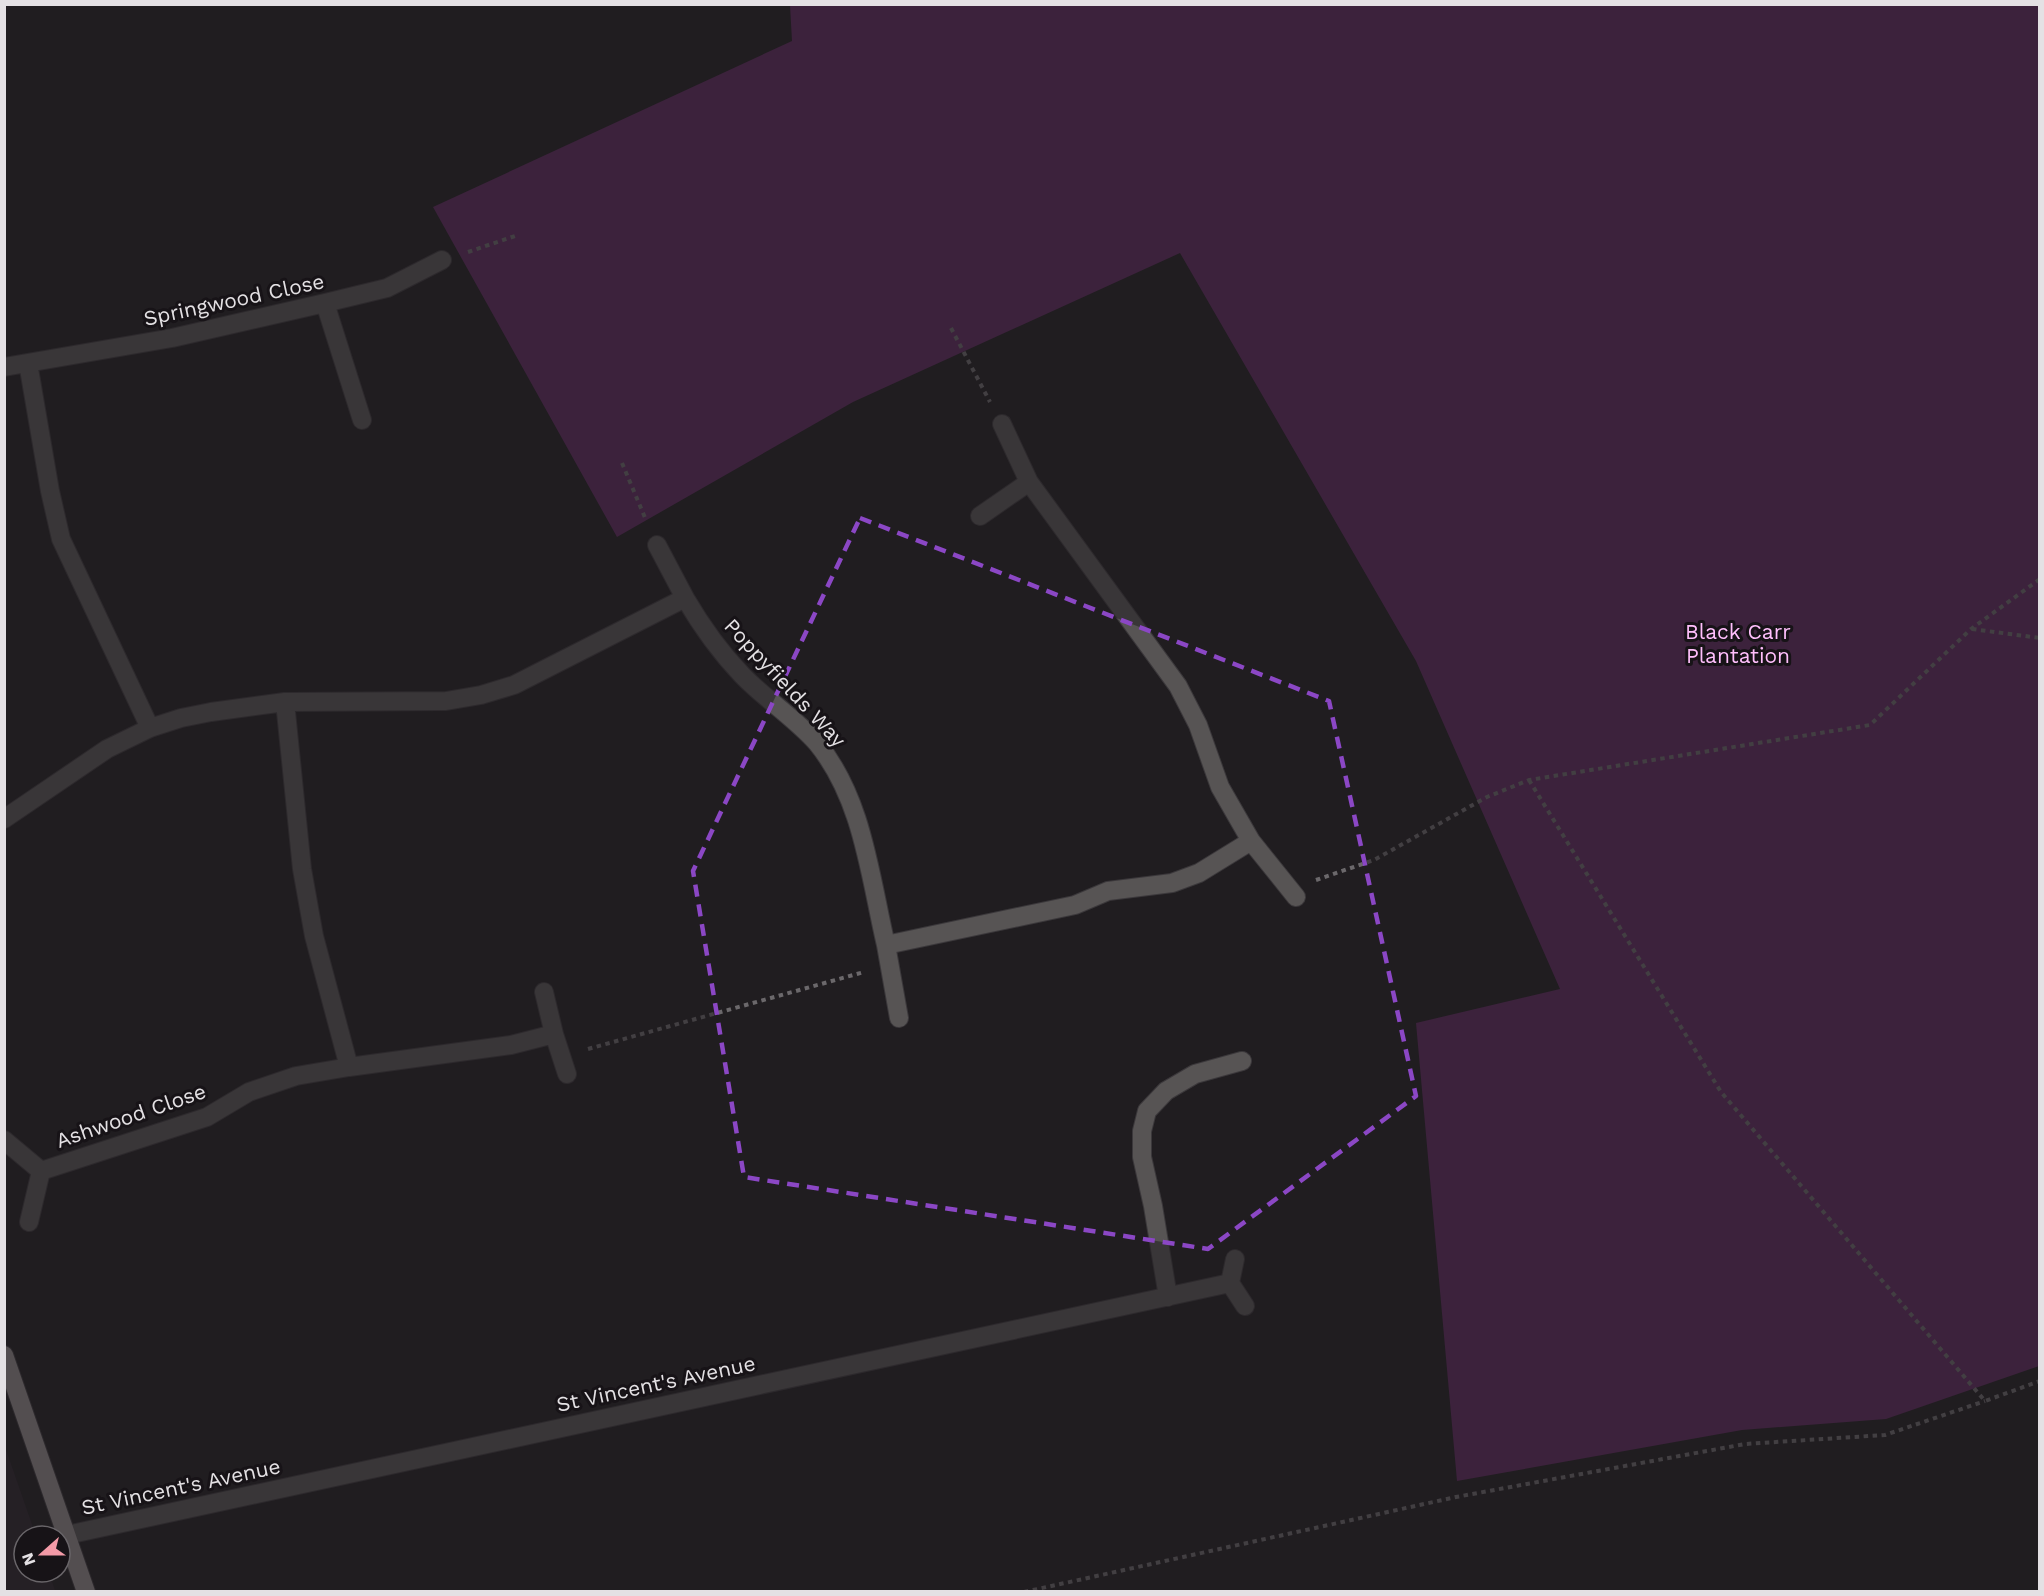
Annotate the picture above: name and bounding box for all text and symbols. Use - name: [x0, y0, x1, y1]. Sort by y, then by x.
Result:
- street label: Springwood Close: [141, 268, 326, 331]
- street label: Poppyfields Way: [719, 613, 851, 752]
- park label: Black Carr Plantation: [1685, 619, 1791, 668]
- street label: Ashwood Close: [53, 1078, 209, 1153]
- street label: St Vincent's Avenue: [554, 1350, 758, 1417]
- street label: St Vincent's Avenue: [79, 1453, 283, 1520]
- north arrow: [12, 1524, 72, 1584]
- text: N: [17, 1550, 39, 1568]

